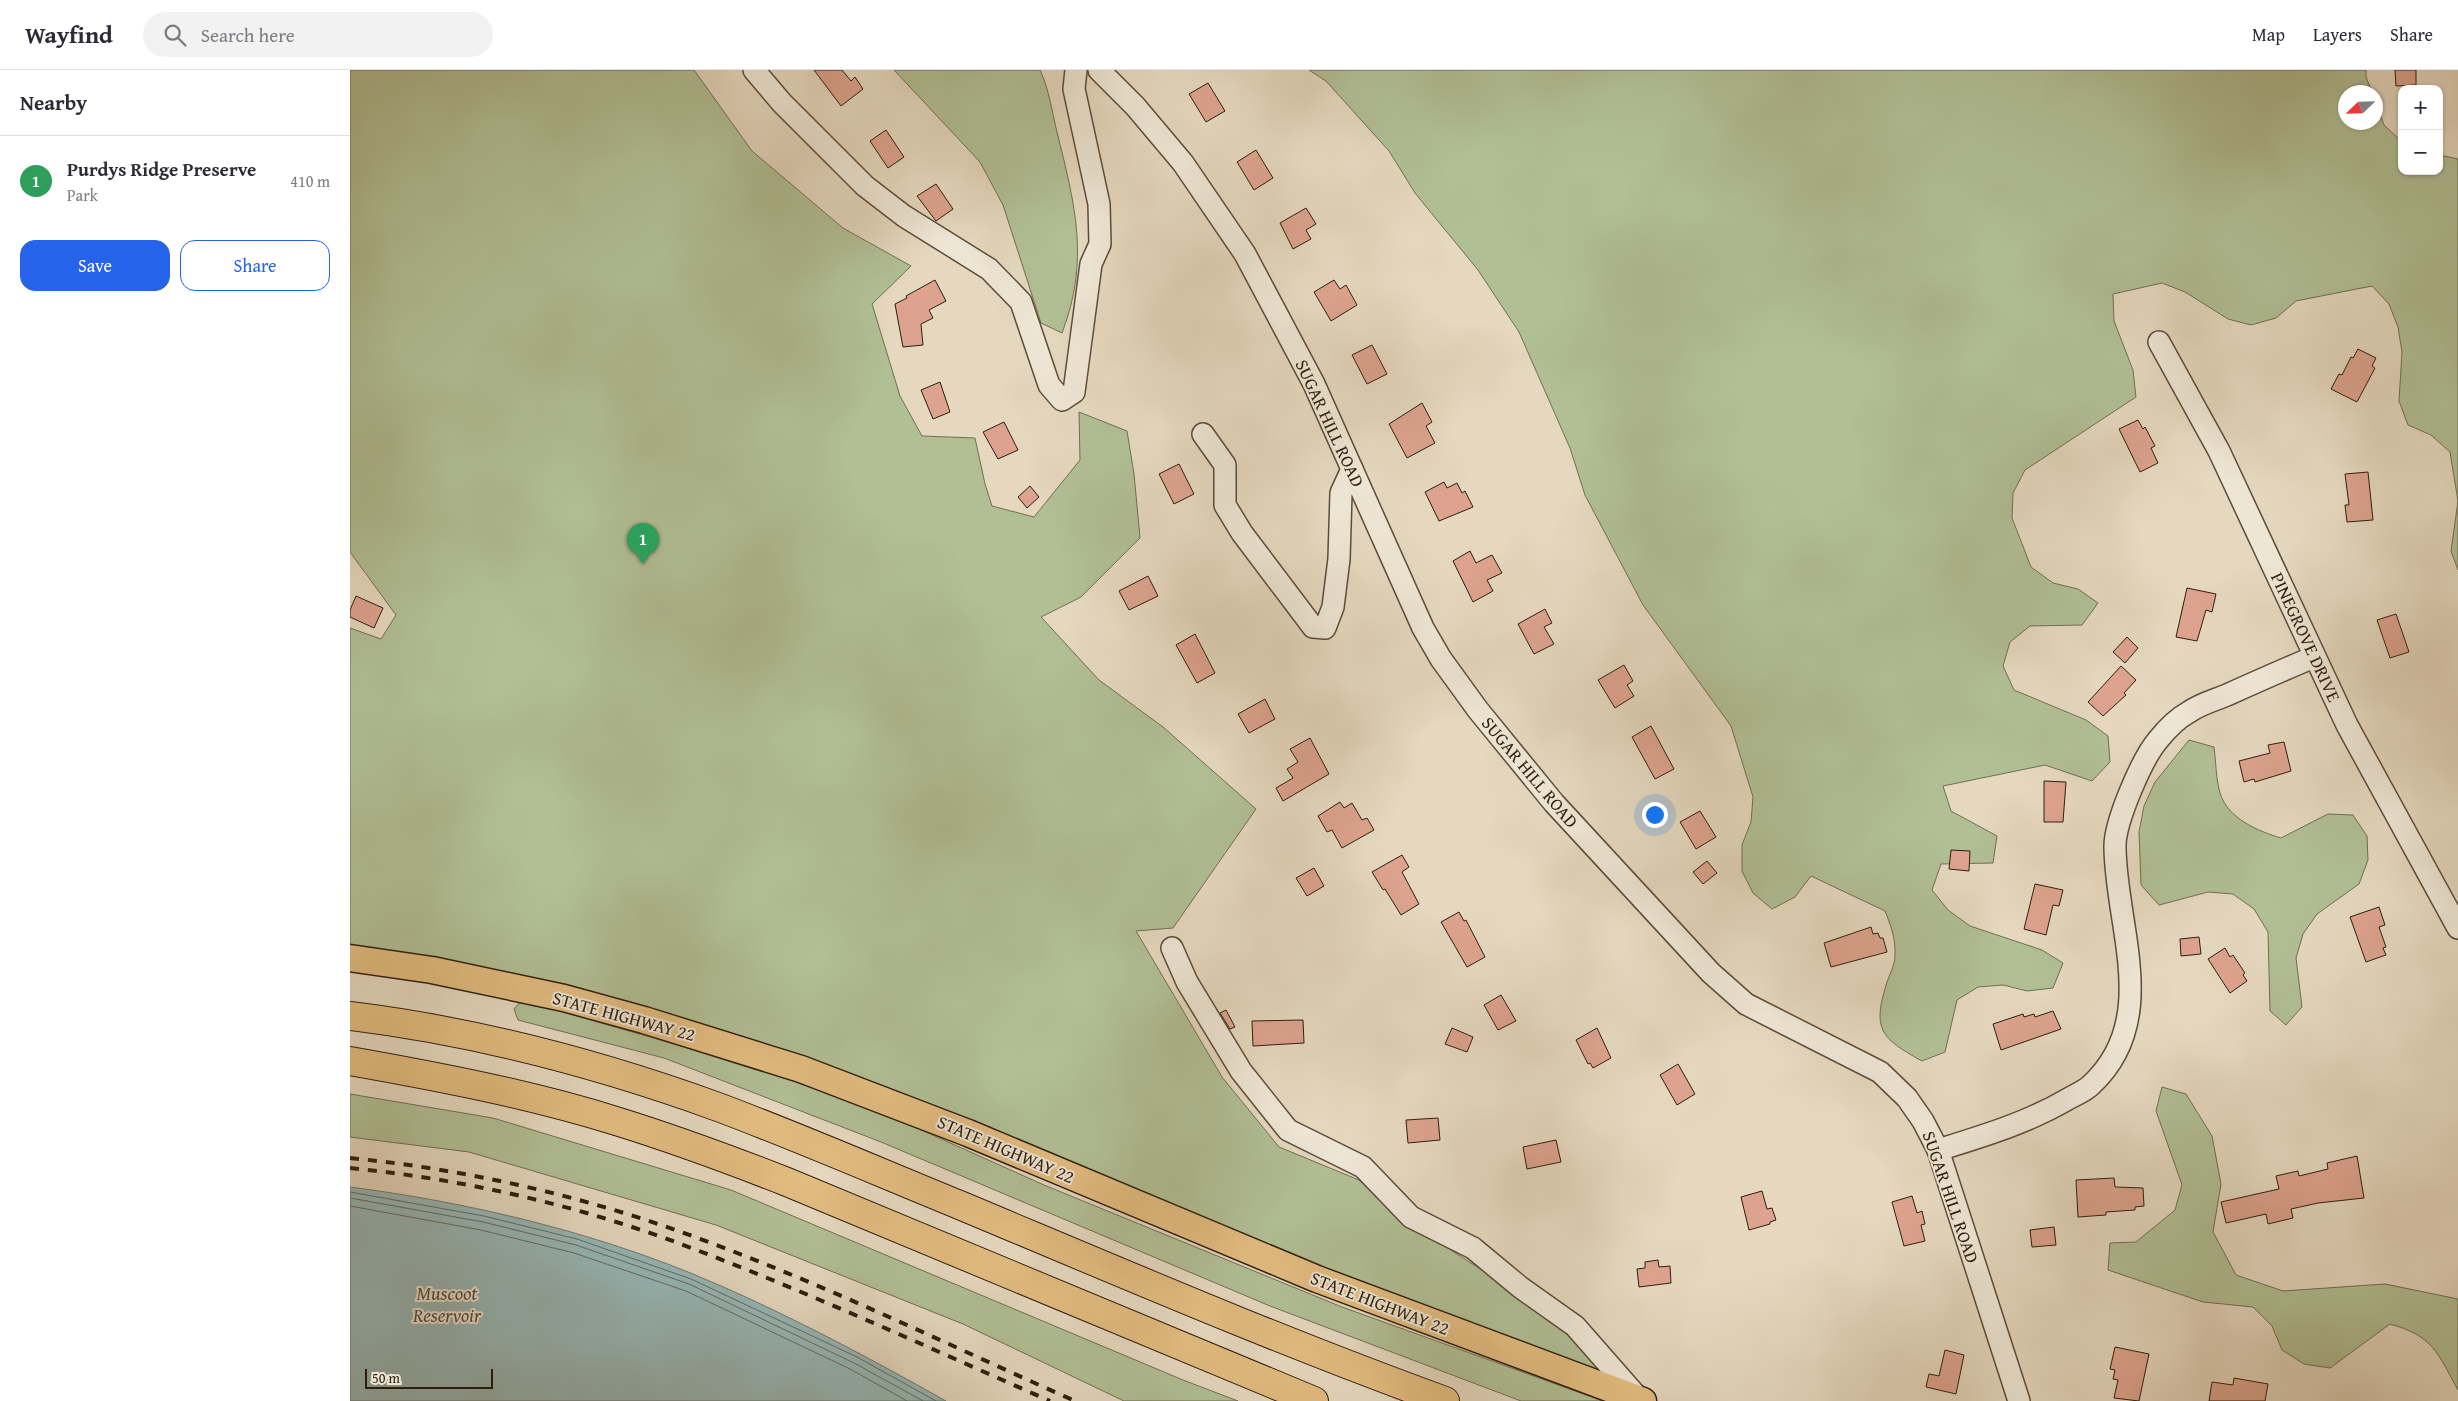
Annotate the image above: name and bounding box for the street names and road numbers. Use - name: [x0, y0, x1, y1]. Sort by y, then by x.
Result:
- street label: SUGAR HILL ROAD: [1289, 355, 1371, 491]
- street label: PINEGROVE DRIVE: [2264, 568, 2348, 706]
- street label: SUGAR HILL ROAD: [1475, 710, 1585, 834]
- street label: STATE HIGHWAY 22: [550, 984, 698, 1048]
- street label: STATE HIGHWAY 22: [933, 1108, 1079, 1190]
- street label: SUGAR HILL ROAD: [1916, 1127, 1986, 1267]
- street label: STATE HIGHWAY 22: [1307, 1264, 1453, 1342]

